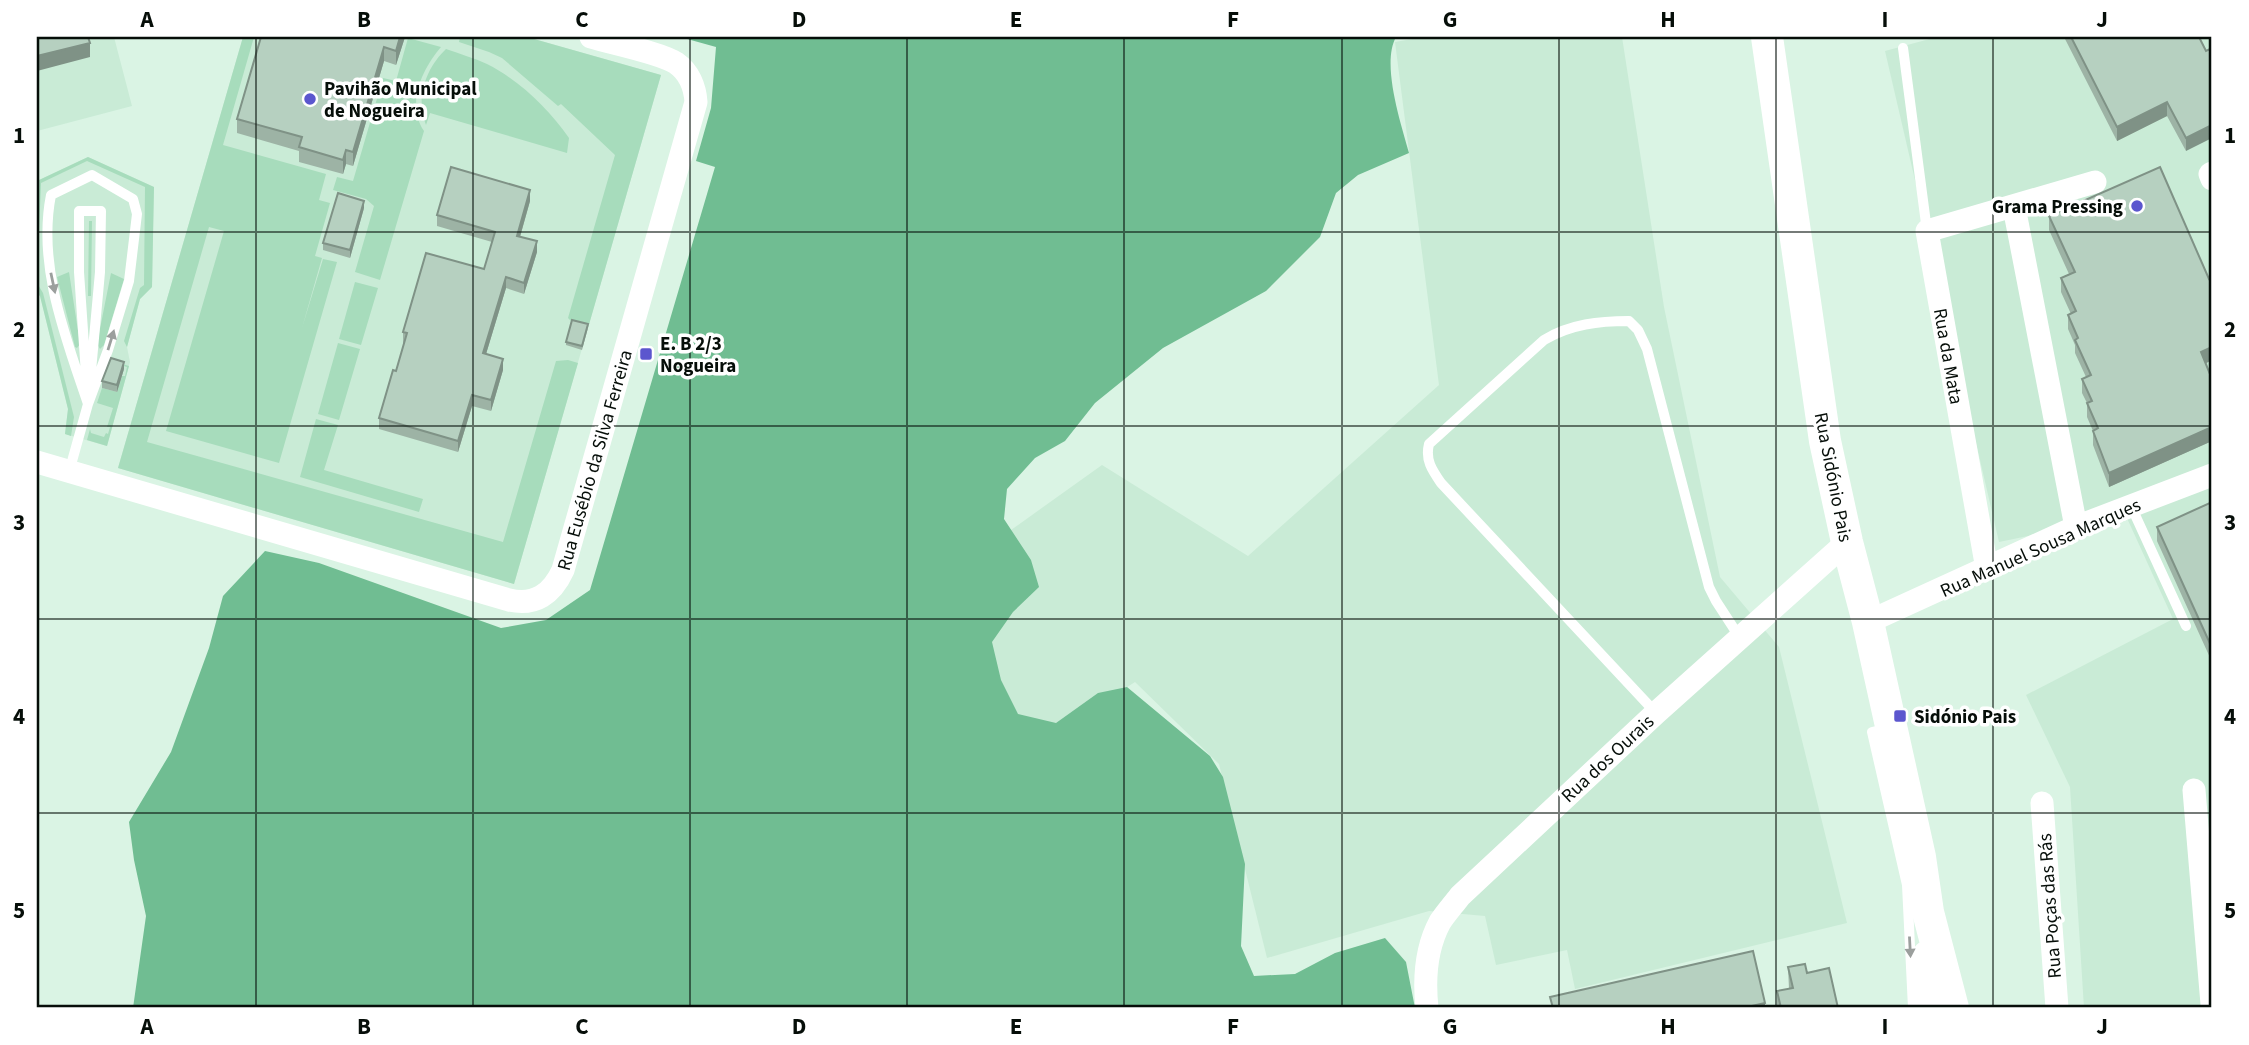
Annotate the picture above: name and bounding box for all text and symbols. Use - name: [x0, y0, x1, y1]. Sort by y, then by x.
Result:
- text: A: [139, 3, 154, 36]
- text: B: [357, 3, 371, 36]
- text: C: [575, 3, 589, 36]
- text: D: [792, 3, 806, 36]
- text: E: [1010, 3, 1022, 36]
- text: F: [1227, 3, 1239, 36]
- text: G: [1443, 3, 1457, 36]
- text: H: [1660, 3, 1676, 36]
- text: I: [1882, 3, 1888, 36]
- text: J: [2096, 3, 2108, 36]
- place label: Pavihão Municipal de Nogueira: [324, 76, 477, 125]
- marker: Pavihão Municipal de Nogueira: [302, 91, 318, 107]
- text: 1: [13, 119, 25, 152]
- text: 1: [2224, 119, 2236, 152]
- place label: Grama Pressing: [1992, 194, 2123, 221]
- marker: Grama Pressing: [2129, 198, 2145, 214]
- one-way arrow: [47, 272, 58, 294]
- street label: Rua da Mata: [1926, 306, 1969, 406]
- text: 2: [13, 313, 25, 346]
- text: 2: [2224, 313, 2236, 346]
- one-way arrow: [106, 329, 117, 350]
- place label: E. B 2/3 Nogueira: [660, 331, 736, 380]
- marker: E. B 2/3 Nogueira: [638, 346, 654, 362]
- street label: Rua Eusébio da Silva Ferreira: [551, 347, 640, 574]
- street label: Rua Sidónio Pais: [1807, 410, 1858, 544]
- street label: Rua Manuel Sousa Marques: [1936, 492, 2145, 605]
- text: 3: [13, 506, 25, 539]
- text: 3: [2224, 506, 2236, 539]
- text: 4: [13, 700, 25, 733]
- text: 4: [2224, 700, 2236, 733]
- place label: Sidónio Pais: [1914, 704, 2016, 731]
- marker: Sidónio Pais: [1892, 708, 1908, 724]
- street label: Rua dos Ourais: [1556, 709, 1661, 809]
- street label: Rua Poças das Rás: [2032, 833, 2069, 979]
- text: 5: [13, 894, 25, 927]
- text: 5: [2224, 894, 2236, 927]
- one-way arrow: [1905, 936, 1916, 958]
- text: A: [139, 1010, 154, 1043]
- text: B: [357, 1010, 371, 1043]
- text: C: [575, 1010, 589, 1043]
- text: D: [792, 1010, 806, 1043]
- text: E: [1010, 1010, 1022, 1043]
- text: F: [1227, 1010, 1239, 1043]
- text: G: [1443, 1010, 1457, 1043]
- text: H: [1660, 1010, 1676, 1043]
- text: I: [1882, 1010, 1888, 1043]
- text: J: [2096, 1010, 2108, 1043]

